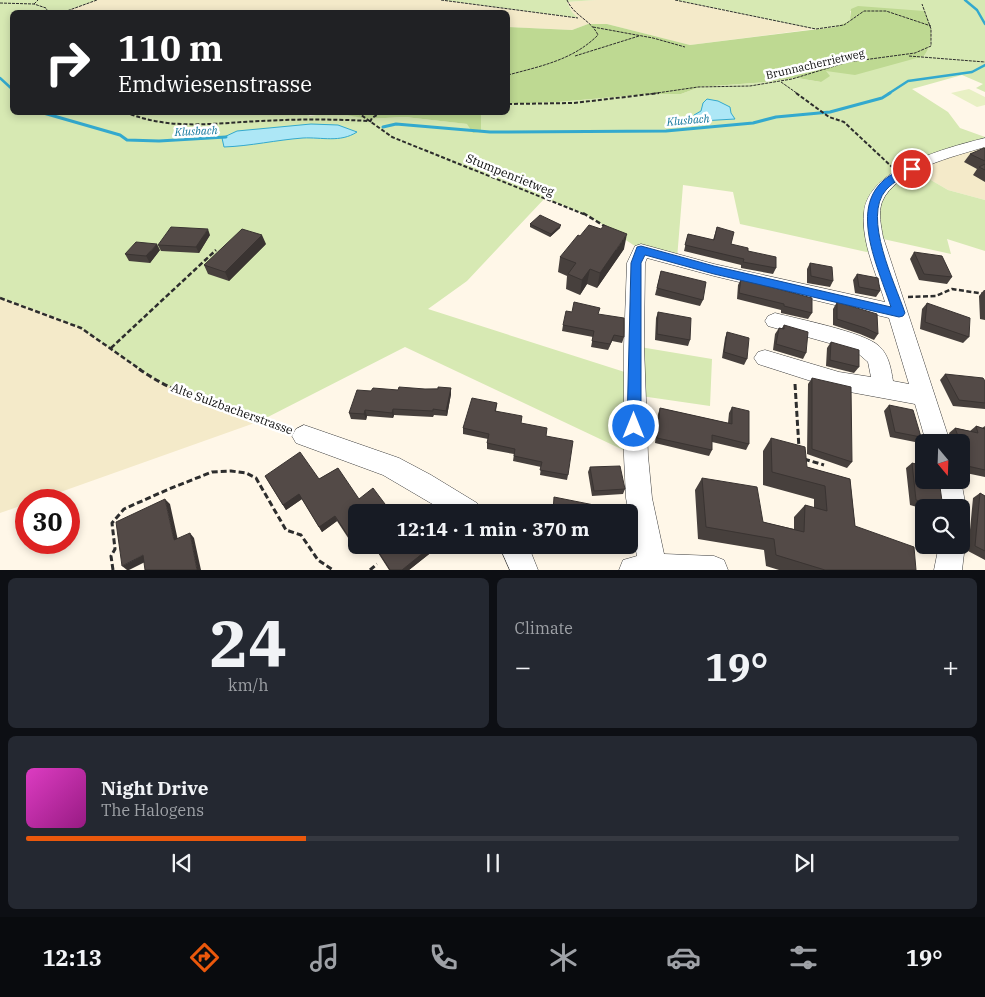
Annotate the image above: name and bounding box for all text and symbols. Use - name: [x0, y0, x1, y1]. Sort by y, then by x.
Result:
- text: 110 m: [118, 25, 223, 71]
- icon: right: [35, 30, 100, 95]
- street label: Brunnacherrietweg: [764, 46, 866, 82]
- text: Emdwiesenstrasse: [118, 69, 312, 98]
- water label: Klusbach: [665, 111, 710, 129]
- water label: Klusbach: [173, 123, 218, 139]
- pin: [891, 148, 933, 190]
- street label: Stumpenrietweg: [464, 150, 557, 199]
- icon: arrive: [898, 155, 926, 183]
- street label: Alte Sulzbacherstrasse: [169, 379, 295, 438]
- position arrow: [607, 399, 659, 451]
- north arrow: [915, 434, 970, 489]
- map controls: [915, 434, 970, 554]
- speed limit sign: 30: [15, 489, 80, 554]
- button: search: [915, 499, 970, 554]
- text: 12:14 · 1 min · 370 m: [397, 517, 589, 541]
- text: 24: [209, 600, 287, 685]
- text: Climate: [515, 618, 573, 638]
- text: 19°: [705, 642, 768, 691]
- text: −: [515, 648, 531, 685]
- text: +: [942, 648, 959, 685]
- text: km/h: [228, 675, 268, 695]
- text: Night Drive: [101, 776, 209, 800]
- text: The Halogens: [101, 800, 204, 820]
- icon: previous: [168, 849, 196, 877]
- icon: pause: [479, 849, 507, 877]
- icon: next: [790, 849, 818, 877]
- icon: directions: [187, 940, 222, 975]
- icon: music: [307, 940, 342, 975]
- icon: phone: [426, 940, 461, 975]
- icon: climate: [546, 940, 581, 975]
- icon: car: [666, 940, 701, 975]
- icon: filters: [786, 940, 821, 975]
- text: 12:13: [42, 943, 102, 972]
- text: 19°: [906, 943, 943, 972]

